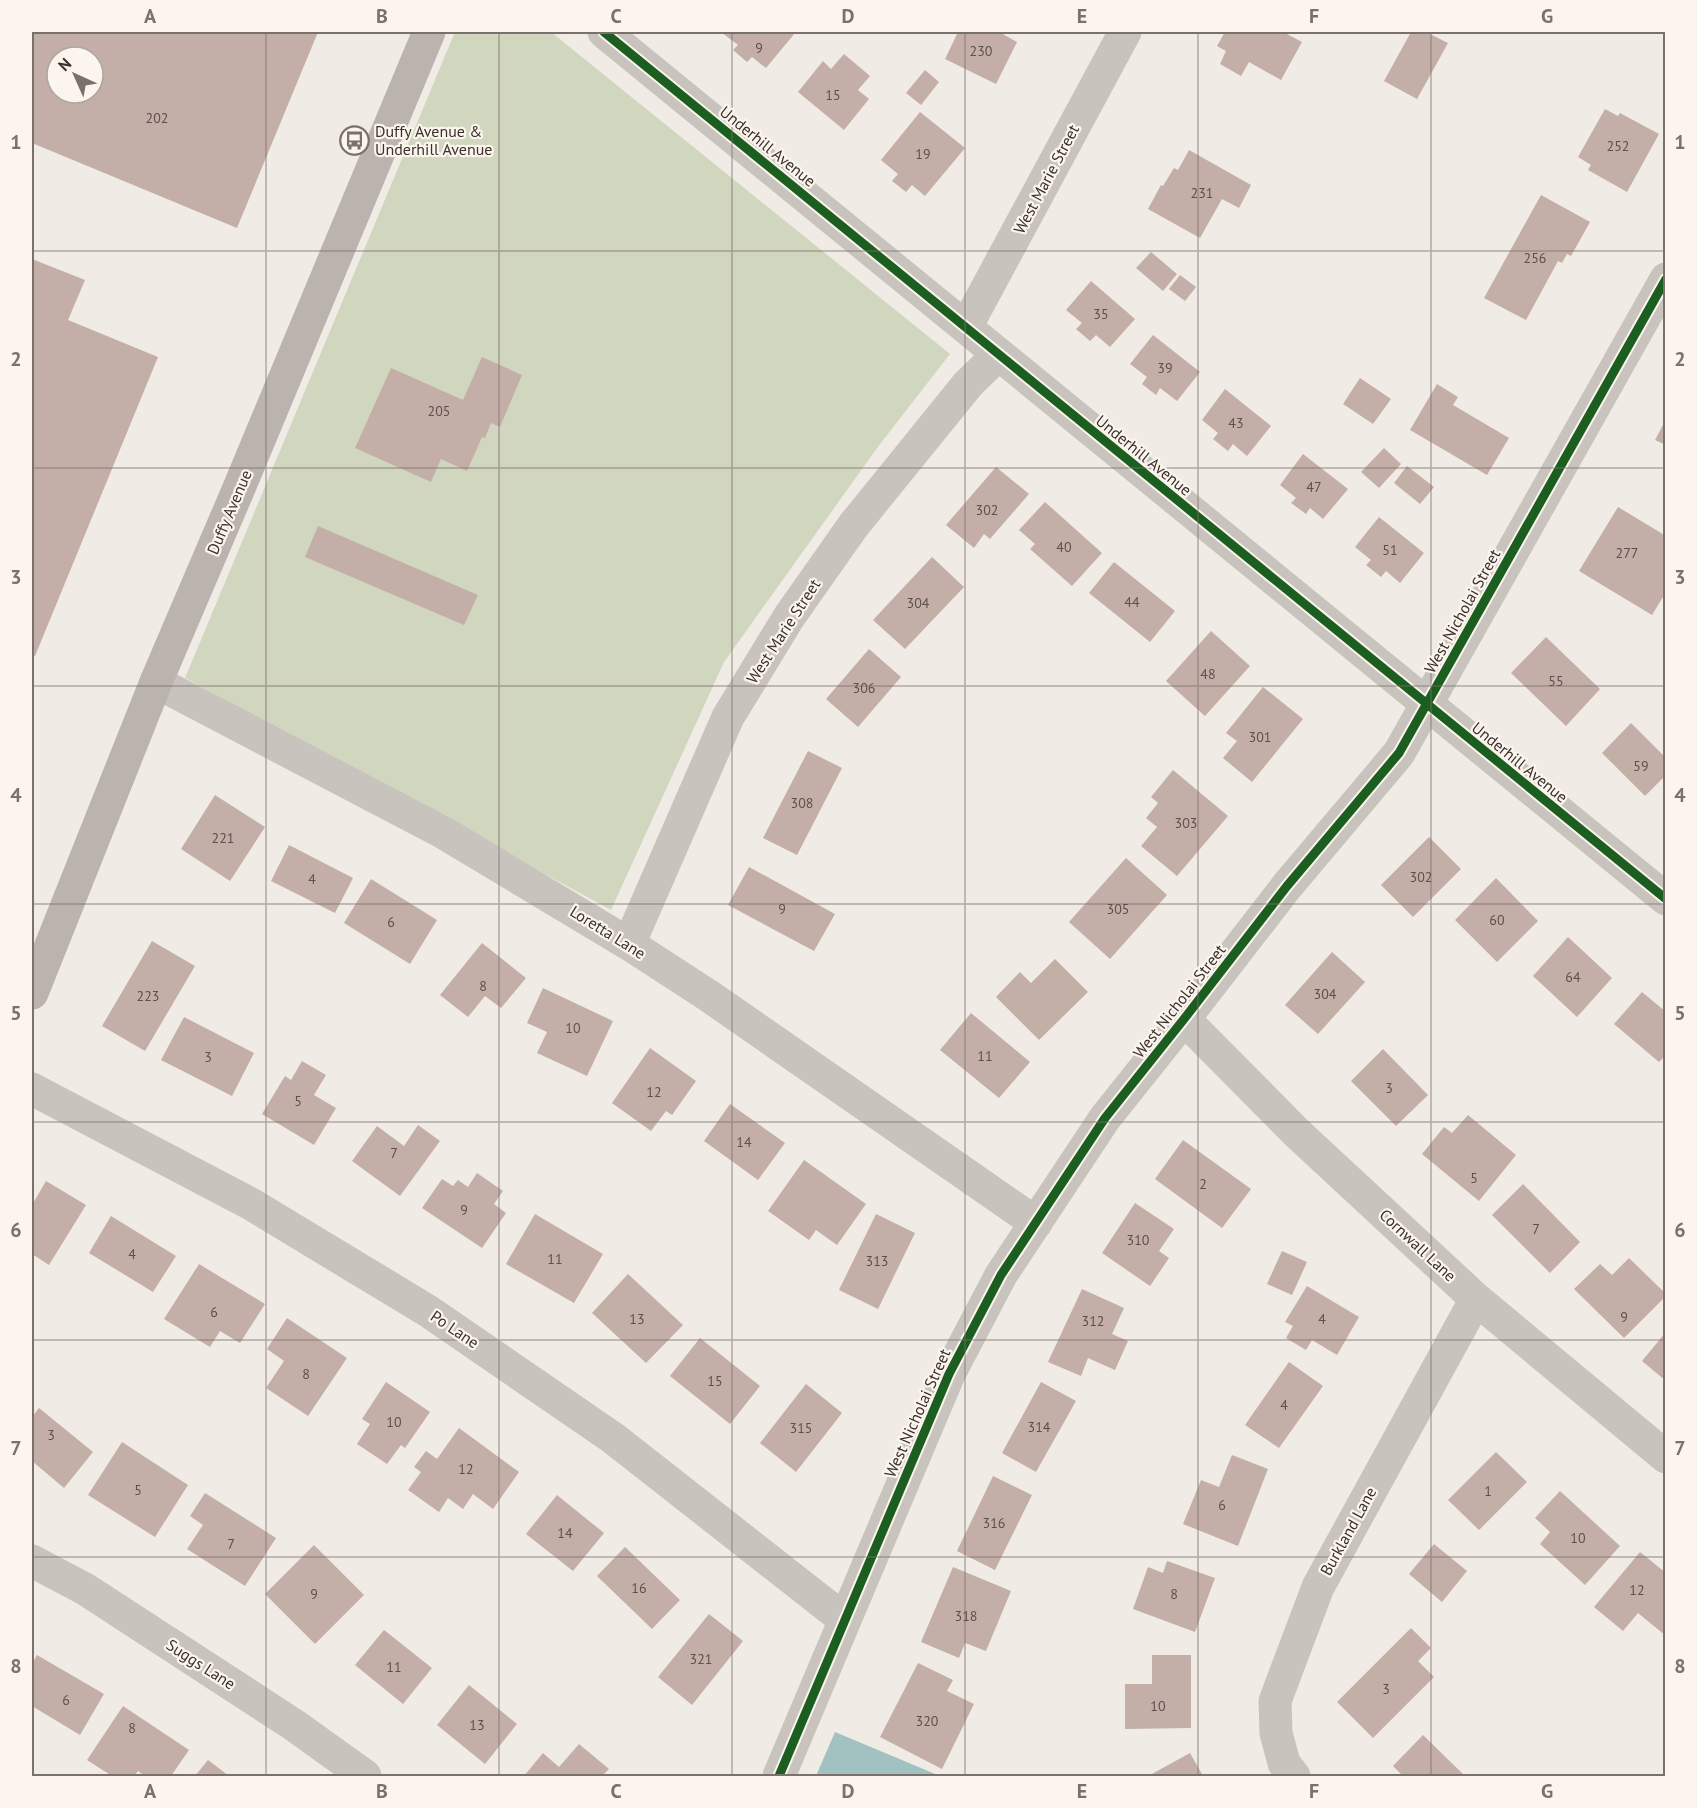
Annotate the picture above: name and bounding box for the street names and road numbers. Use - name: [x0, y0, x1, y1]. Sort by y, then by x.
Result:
- street label: Underhill Avenue: [716, 101, 820, 191]
- street label: West Marie Street: [1009, 121, 1083, 237]
- street label: Underhill Avenue: [1092, 410, 1196, 500]
- street label: Duffy Avenue: [202, 467, 256, 557]
- street label: West Nicholai Street: [1420, 545, 1505, 677]
- street label: West Marie Street: [742, 574, 825, 687]
- street label: Underhill Avenue: [1468, 717, 1572, 807]
- street label: Loretta Lane: [567, 901, 649, 963]
- street label: West Nicholai Street: [1128, 940, 1230, 1062]
- street label: Cornwall Lane: [1376, 1204, 1460, 1286]
- street label: Po Lane: [427, 1306, 483, 1352]
- street label: West Nicholai Street: [880, 1345, 955, 1480]
- street label: Burkland Lane: [1315, 1483, 1381, 1579]
- street label: Suggs Lane: [163, 1634, 239, 1694]

